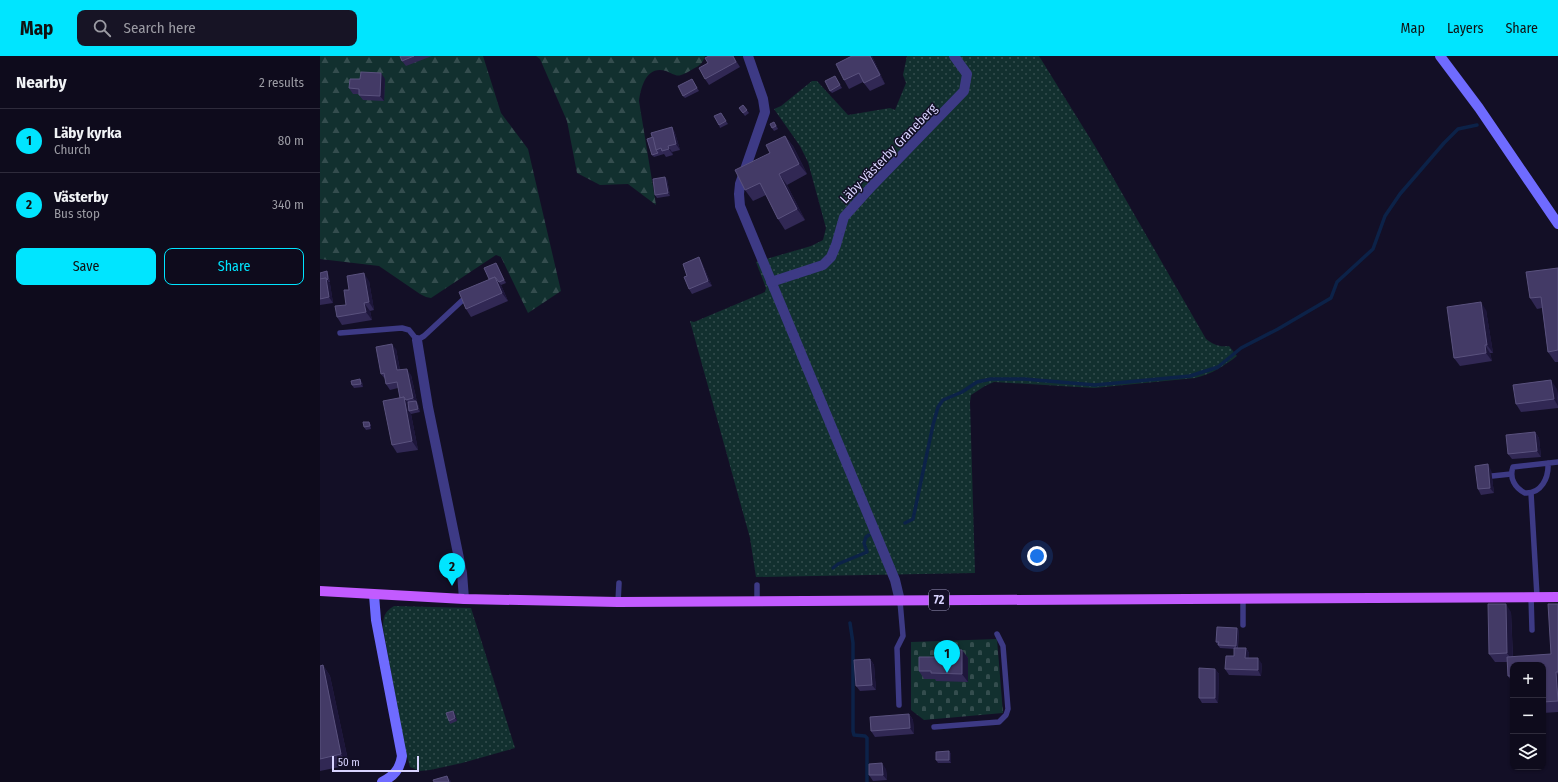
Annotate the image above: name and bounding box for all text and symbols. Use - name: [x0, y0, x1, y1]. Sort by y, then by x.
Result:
- search box: [77, 10, 357, 46]
- text: Map: [20, 17, 53, 40]
- icon: search: [91, 17, 113, 39]
- text: Search here: [123, 19, 196, 37]
- text: Map: [1401, 20, 1425, 37]
- text: Layers: [1447, 20, 1483, 37]
- text: Share: [1505, 20, 1538, 37]
- text: Nearby: [16, 72, 67, 93]
- text: 2 results: [259, 75, 304, 90]
- street label: Läby-Västerby Graneberg: [837, 100, 940, 206]
- text: Läby kyrka: [54, 124, 122, 142]
- text: 1: [26, 133, 32, 148]
- text: 80 m: [278, 133, 304, 148]
- text: Church: [54, 142, 91, 157]
- text: Västerby: [54, 188, 109, 206]
- text: 2: [26, 197, 32, 212]
- text: 340 m: [272, 197, 304, 212]
- text: Bus stop: [54, 206, 100, 221]
- button: Save: [16, 248, 156, 285]
- button: Share: [164, 248, 304, 285]
- your location: [1027, 546, 1047, 566]
- pin: 2: [439, 553, 465, 586]
- road number: 72: [929, 590, 949, 610]
- pin: 1: [934, 640, 960, 673]
- map controls: [1510, 662, 1546, 770]
- button: +: [1510, 662, 1546, 698]
- button: −: [1510, 698, 1546, 734]
- button: layers: [1510, 734, 1546, 770]
- scale bar: [332, 754, 419, 773]
- text: 50 m: [338, 756, 360, 769]

